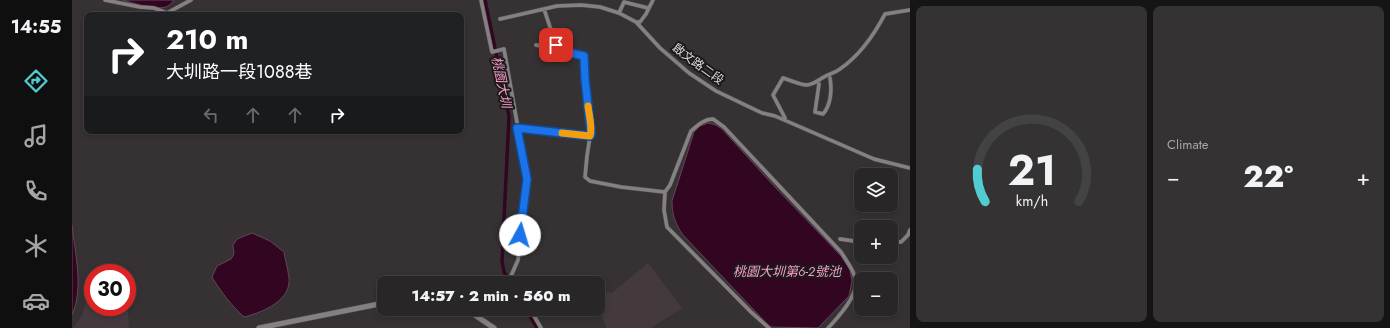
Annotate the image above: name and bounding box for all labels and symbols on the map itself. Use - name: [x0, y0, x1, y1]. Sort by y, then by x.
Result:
- pin: [539, 28, 573, 62]
- street label: 啟文路二段: [668, 39, 728, 89]
- water label: 桃園大圳: [487, 55, 517, 111]
- position arrow: [499, 214, 541, 256]
- water label: 桃園大圳第6-2號池: [733, 262, 843, 281]
- speed limit sign: 30: [84, 264, 136, 316]

